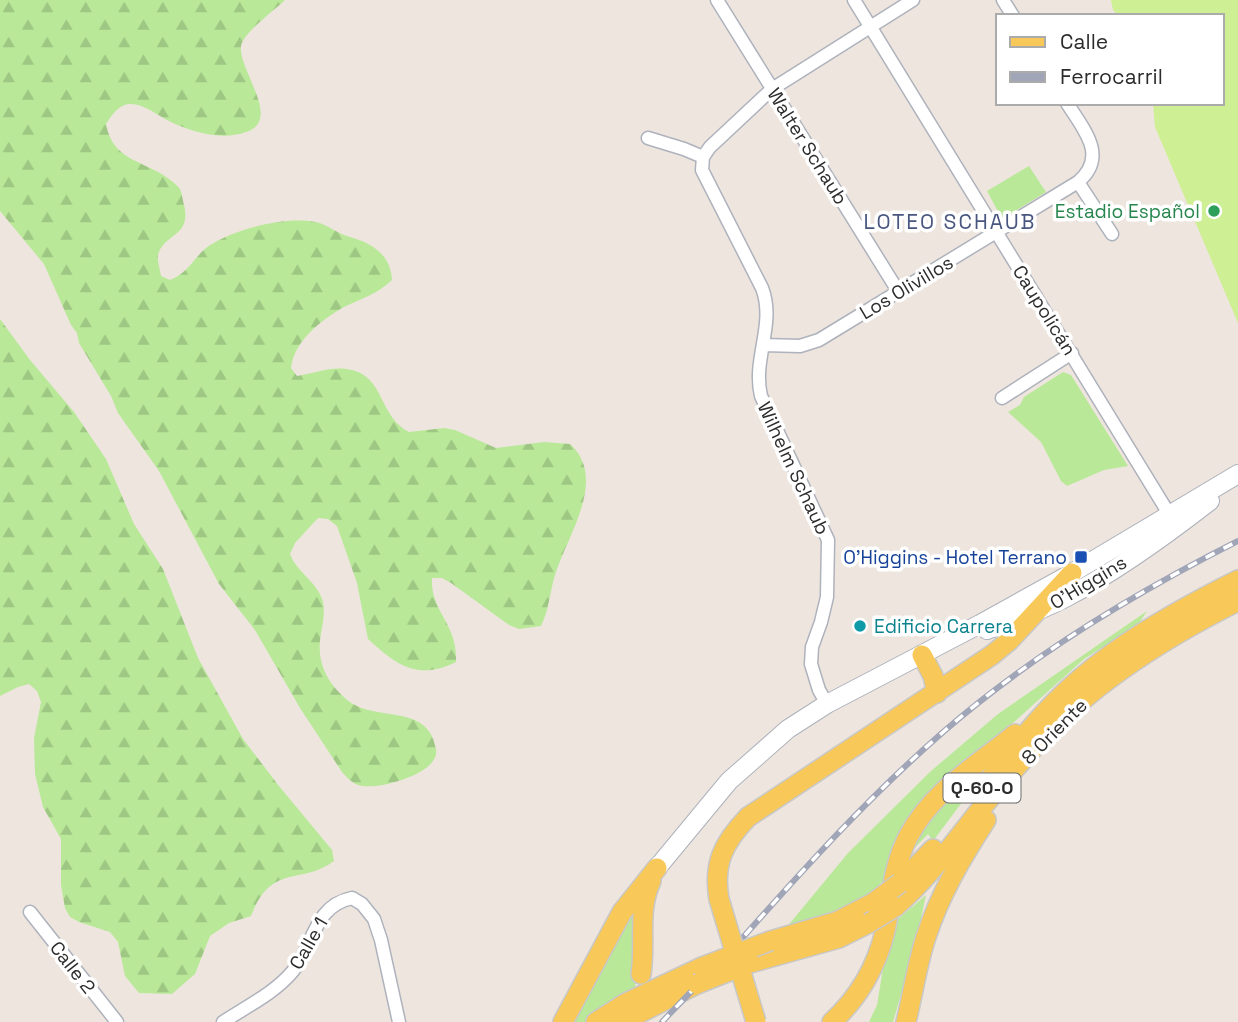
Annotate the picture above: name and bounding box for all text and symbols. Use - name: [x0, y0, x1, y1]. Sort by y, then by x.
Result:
- legend: [996, 14, 1224, 105]
- text: Calle: [1060, 28, 1108, 55]
- text: Ferrocarril: [1060, 63, 1163, 90]
- street label: Walter Schaub: [762, 83, 853, 209]
- place label: Estadio Español: [1055, 199, 1200, 224]
- marker: Estadio Español: [1206, 203, 1222, 219]
- district label: LOTEO SCHAUB: [864, 208, 1037, 235]
- street label: Los Olivillos: [855, 250, 958, 325]
- street label: Caupolicán: [1007, 261, 1082, 360]
- street label: Wilhelm Schaub: [752, 398, 835, 539]
- place label: O'Higgins - Hotel Terrano: [843, 545, 1067, 570]
- marker: O'Higgins - Hotel Terrano: [1073, 549, 1089, 565]
- street label: O'Higgins: [1045, 550, 1131, 615]
- place label: Edificio Carrera: [874, 614, 1013, 639]
- marker: Edificio Carrera: [852, 618, 868, 634]
- street label: 8 Oriente: [1016, 693, 1093, 770]
- road number: Q-60-O: [944, 774, 1020, 802]
- street label: Calle 1: [283, 913, 333, 974]
- street label: Calle 2: [44, 936, 101, 999]

